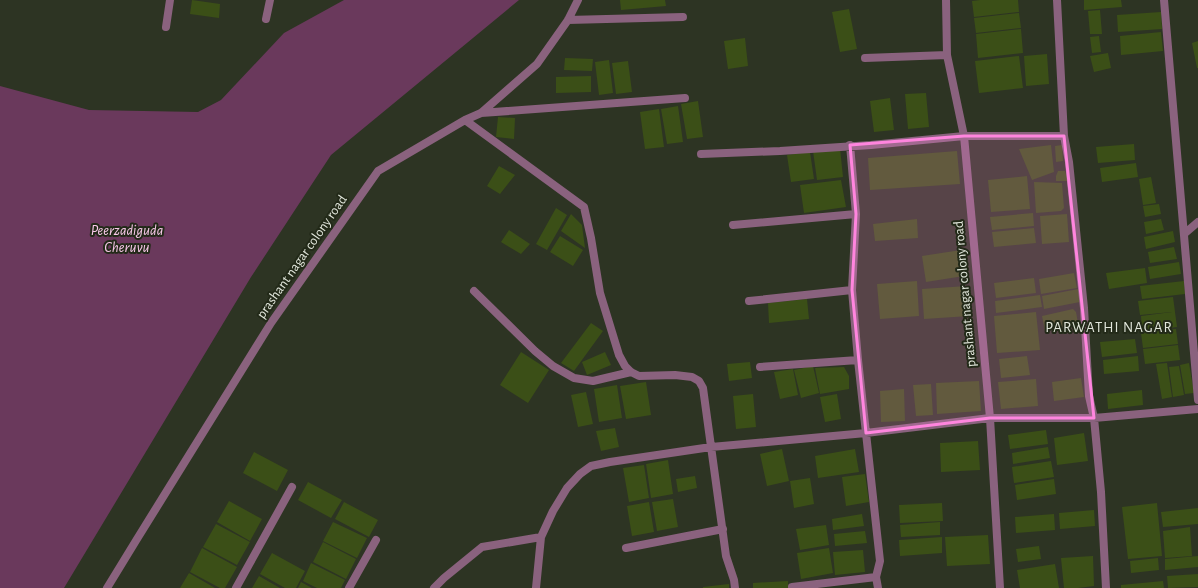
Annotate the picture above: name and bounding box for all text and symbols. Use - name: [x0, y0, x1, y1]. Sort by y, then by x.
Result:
- street label: prashant nagar colony road: [254, 193, 350, 321]
- street label: prashant nagar colony road: [952, 220, 978, 368]
- water label: Peerzadiguda Cheruvu: [91, 223, 163, 255]
- district label: PARWATHI NAGAR: [1045, 320, 1173, 335]

